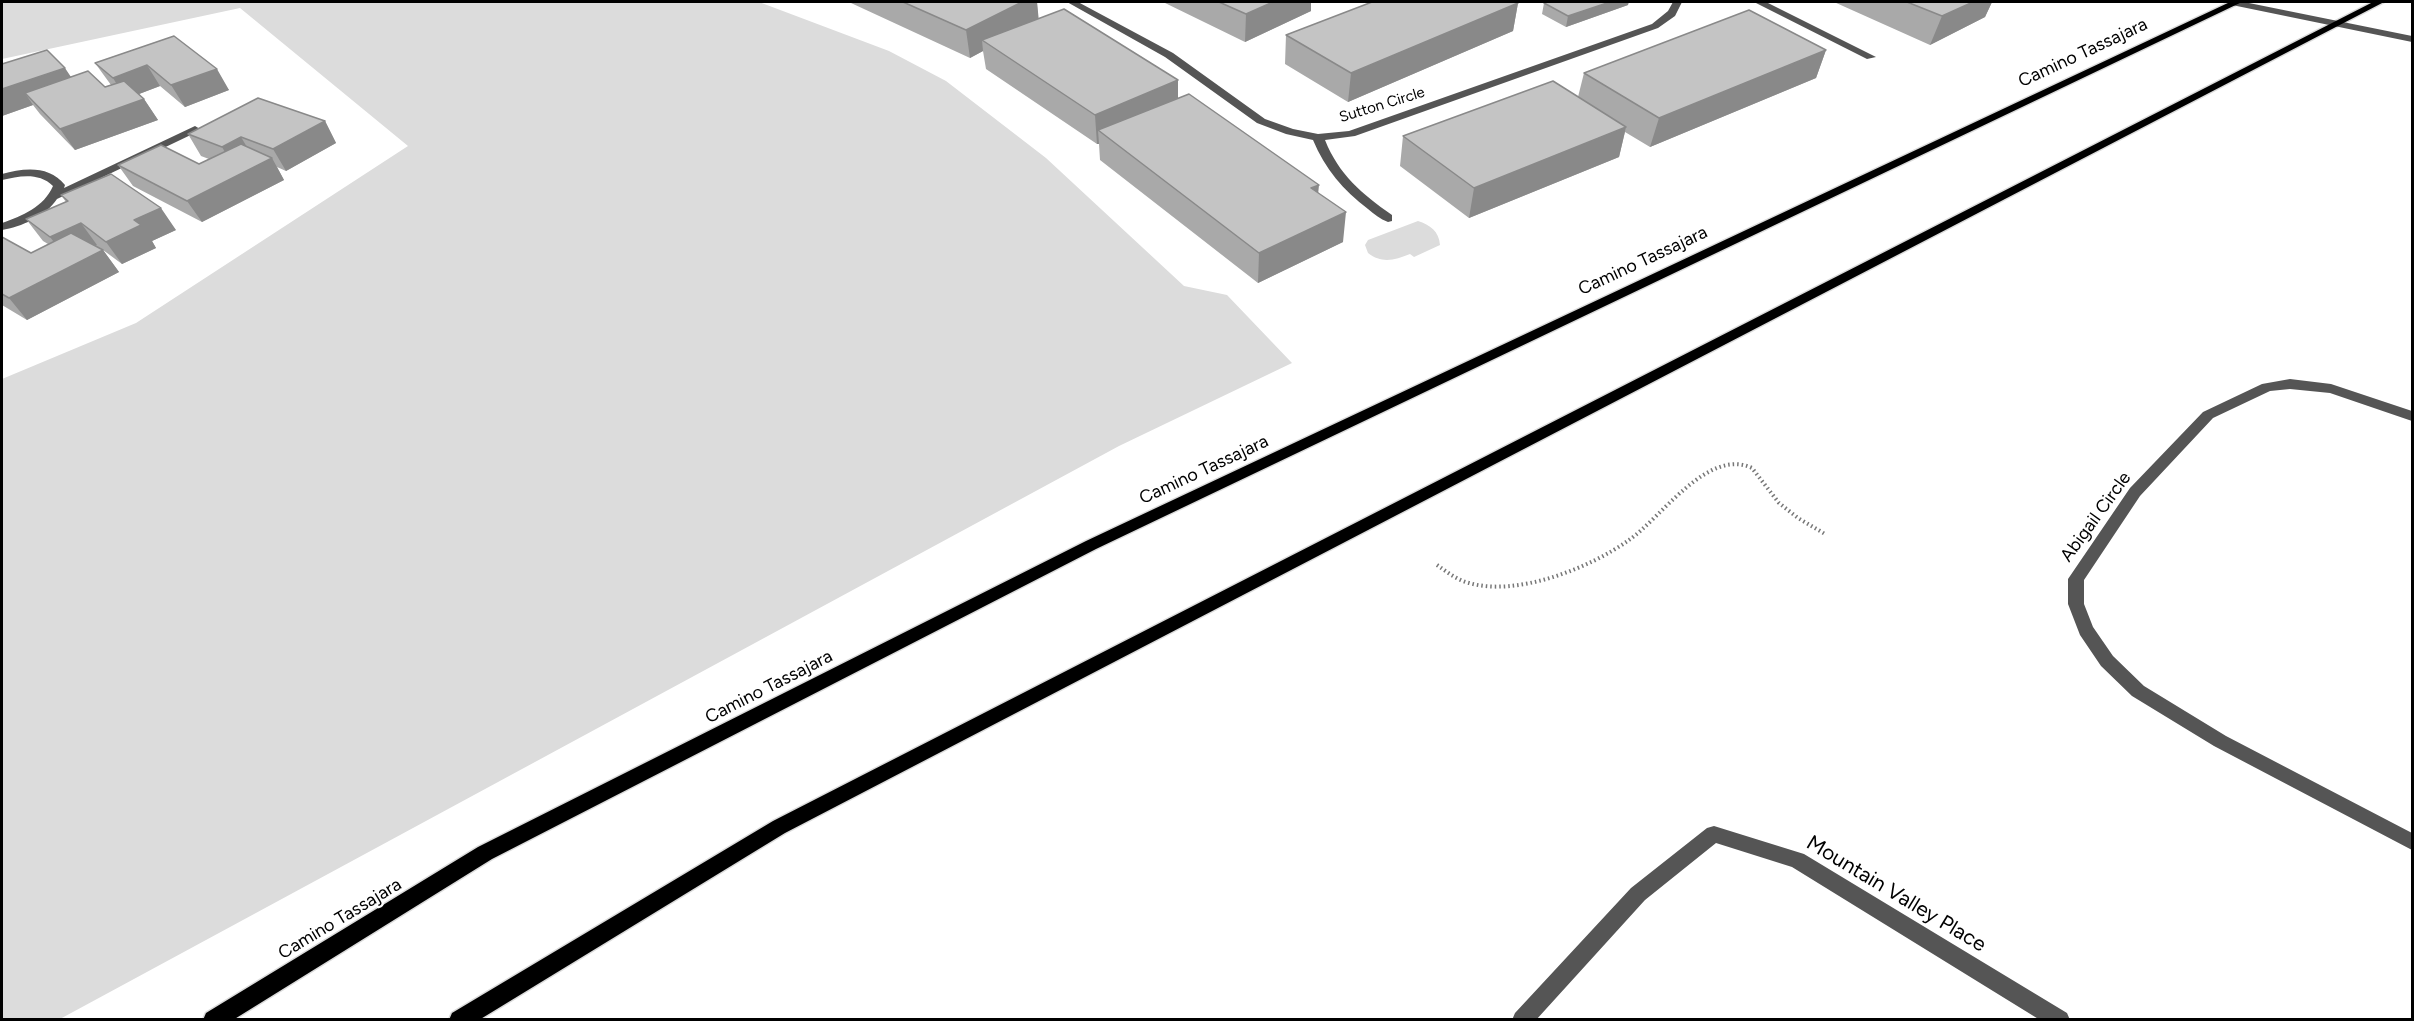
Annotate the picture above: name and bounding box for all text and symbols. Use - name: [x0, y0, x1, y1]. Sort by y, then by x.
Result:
- street label: Camino Tassajara: [2015, 14, 2151, 92]
- street label: Sutton Circle: [1337, 83, 1427, 127]
- street label: Camino Tassajara: [1575, 222, 1711, 300]
- street label: Camino Tassajara: [1136, 431, 1272, 509]
- street label: Abigail Circle: [2056, 468, 2136, 566]
- street label: Camino Tassajara: [702, 646, 836, 728]
- street label: Mountain Valley Place: [1802, 830, 1990, 958]
- street label: Camino Tassajara: [275, 874, 405, 964]

